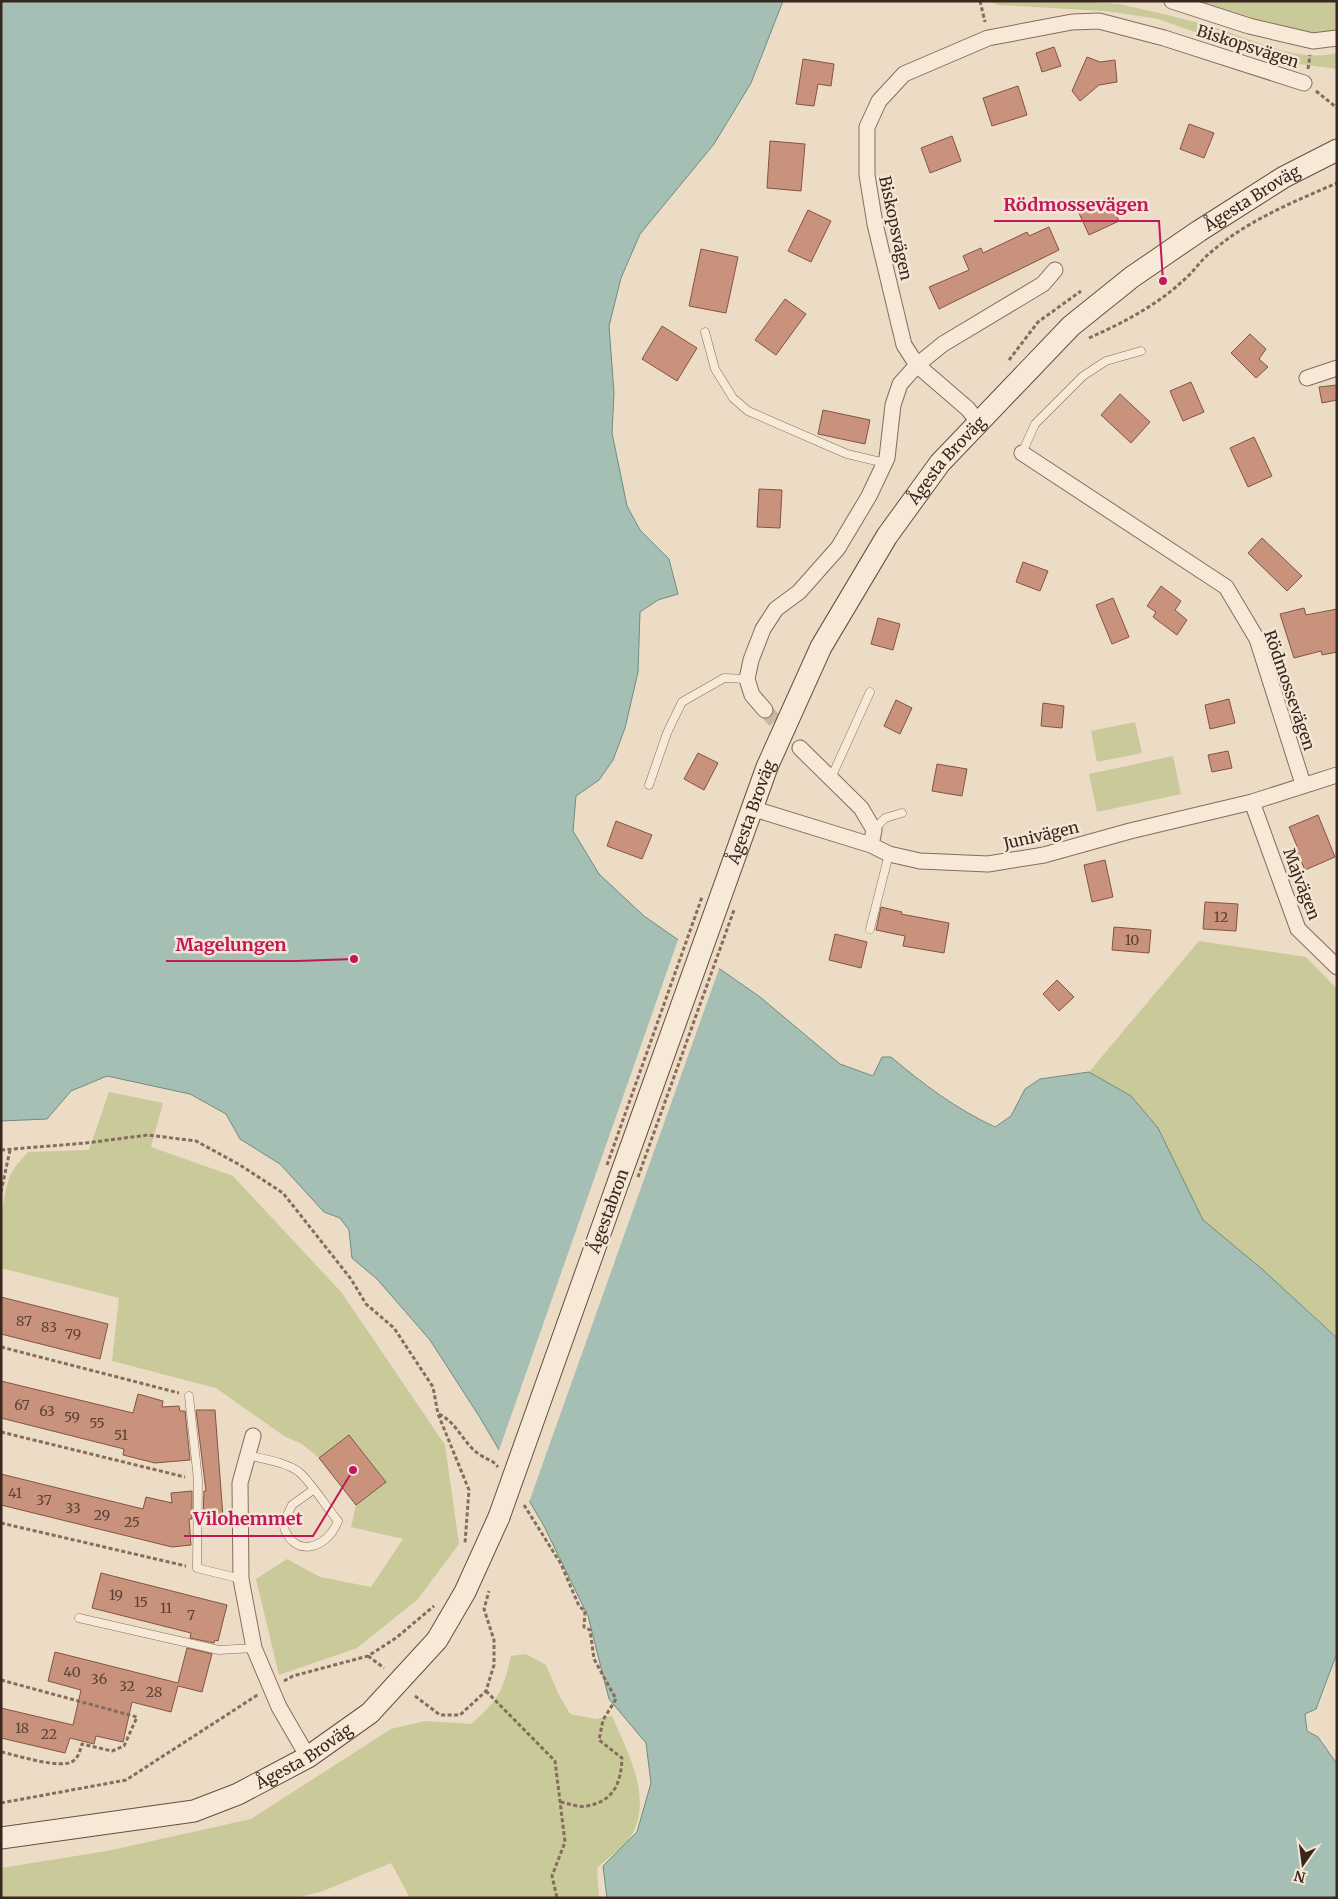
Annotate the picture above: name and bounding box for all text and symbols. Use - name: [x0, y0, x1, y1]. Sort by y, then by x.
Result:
- street label: Biskopsvägen: [1194, 20, 1302, 72]
- street label: Ågesta Broväg: [1198, 160, 1303, 236]
- street label: Biskopsvägen: [875, 174, 917, 282]
- callout: Rödmossevägen: [994, 188, 1159, 221]
- text: Rödmossevägen: [1003, 193, 1149, 216]
- street label: Ågesta Broväg: [902, 412, 990, 509]
- street label: Rödmossevägen: [1260, 627, 1320, 753]
- street label: Ågesta Broväg: [722, 756, 779, 868]
- street label: Junivägen: [1000, 817, 1081, 854]
- street label: Majvägen: [1279, 845, 1325, 923]
- house number: 12: [1214, 908, 1228, 926]
- callout: Magelungen: [166, 928, 297, 961]
- house number: 10: [1125, 931, 1139, 949]
- text: Magelungen: [175, 933, 287, 956]
- street label: Ågestabron: [582, 1165, 633, 1257]
- house number: 87: [16, 1312, 32, 1330]
- house number: 83: [41, 1318, 57, 1336]
- house number: 79: [65, 1325, 81, 1343]
- house number: 67: [14, 1396, 30, 1414]
- house number: 63: [39, 1402, 55, 1420]
- house number: 59: [64, 1408, 80, 1426]
- house number: 55: [89, 1414, 105, 1432]
- house number: 51: [114, 1426, 128, 1444]
- house number: 41: [8, 1484, 22, 1502]
- house number: 37: [36, 1491, 52, 1509]
- house number: 33: [65, 1499, 81, 1517]
- callout: Vilohemmet: [184, 1503, 313, 1536]
- house number: 29: [94, 1506, 110, 1524]
- text: Vilohemmet: [192, 1507, 304, 1530]
- house number: 25: [124, 1513, 140, 1531]
- house number: 19: [109, 1586, 123, 1604]
- house number: 15: [134, 1593, 148, 1611]
- house number: 11: [160, 1599, 172, 1617]
- house number: 7: [187, 1606, 195, 1624]
- house number: 40: [63, 1663, 81, 1681]
- house number: 36: [91, 1670, 107, 1688]
- house number: 32: [119, 1677, 135, 1695]
- house number: 28: [146, 1683, 162, 1701]
- house number: 18: [15, 1719, 29, 1737]
- street label: Ågesta Broväg: [251, 1719, 356, 1793]
- house number: 22: [41, 1725, 57, 1743]
- north arrow: [1278, 1839, 1328, 1889]
- text: N: [1292, 1867, 1307, 1887]

